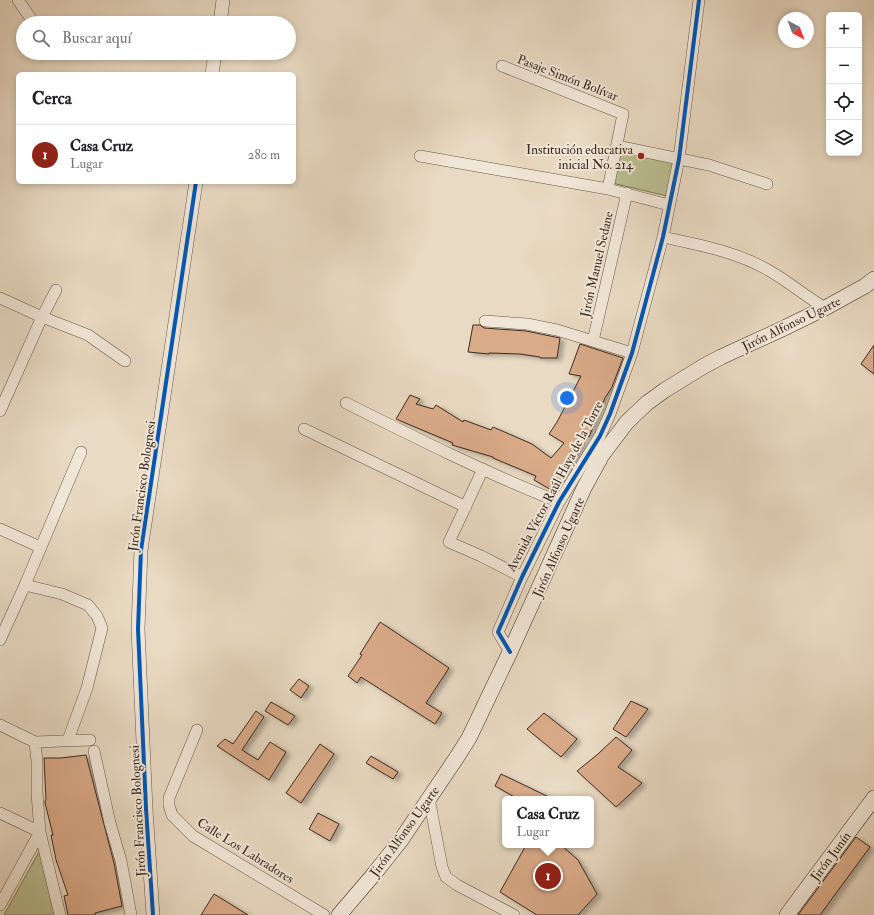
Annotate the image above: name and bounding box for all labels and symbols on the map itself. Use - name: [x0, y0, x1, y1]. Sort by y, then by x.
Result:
- north arrow: [778, 12, 814, 48]
- street label: Pasaje Simón Bolívar: [515, 51, 621, 105]
- place label: Institución educativa inicial No. 214: [526, 142, 634, 173]
- marker: Institución educativa inicial No. 214: [636, 151, 646, 161]
- street label: Jirón Manuel Sedane: [577, 209, 617, 320]
- street label: Jirón Alfonso Ugarte: [738, 293, 844, 355]
- your location: [557, 388, 577, 408]
- street label: Avenida Víctor Raúl Haya de la Torre: [503, 398, 608, 576]
- street label: Jirón Francisco Bolognesi: [125, 419, 159, 554]
- street label: Jirón Alfonso Ugarte: [529, 494, 588, 601]
- street label: Jirón Francisco Bolognesi: [127, 744, 149, 878]
- street label: Jirón Alfonso Ugarte: [366, 783, 443, 881]
- street label: Calle Los Labradores: [194, 815, 297, 887]
- street label: Jirón Junín: [806, 829, 855, 885]
- pin: 1: [535, 861, 561, 891]

